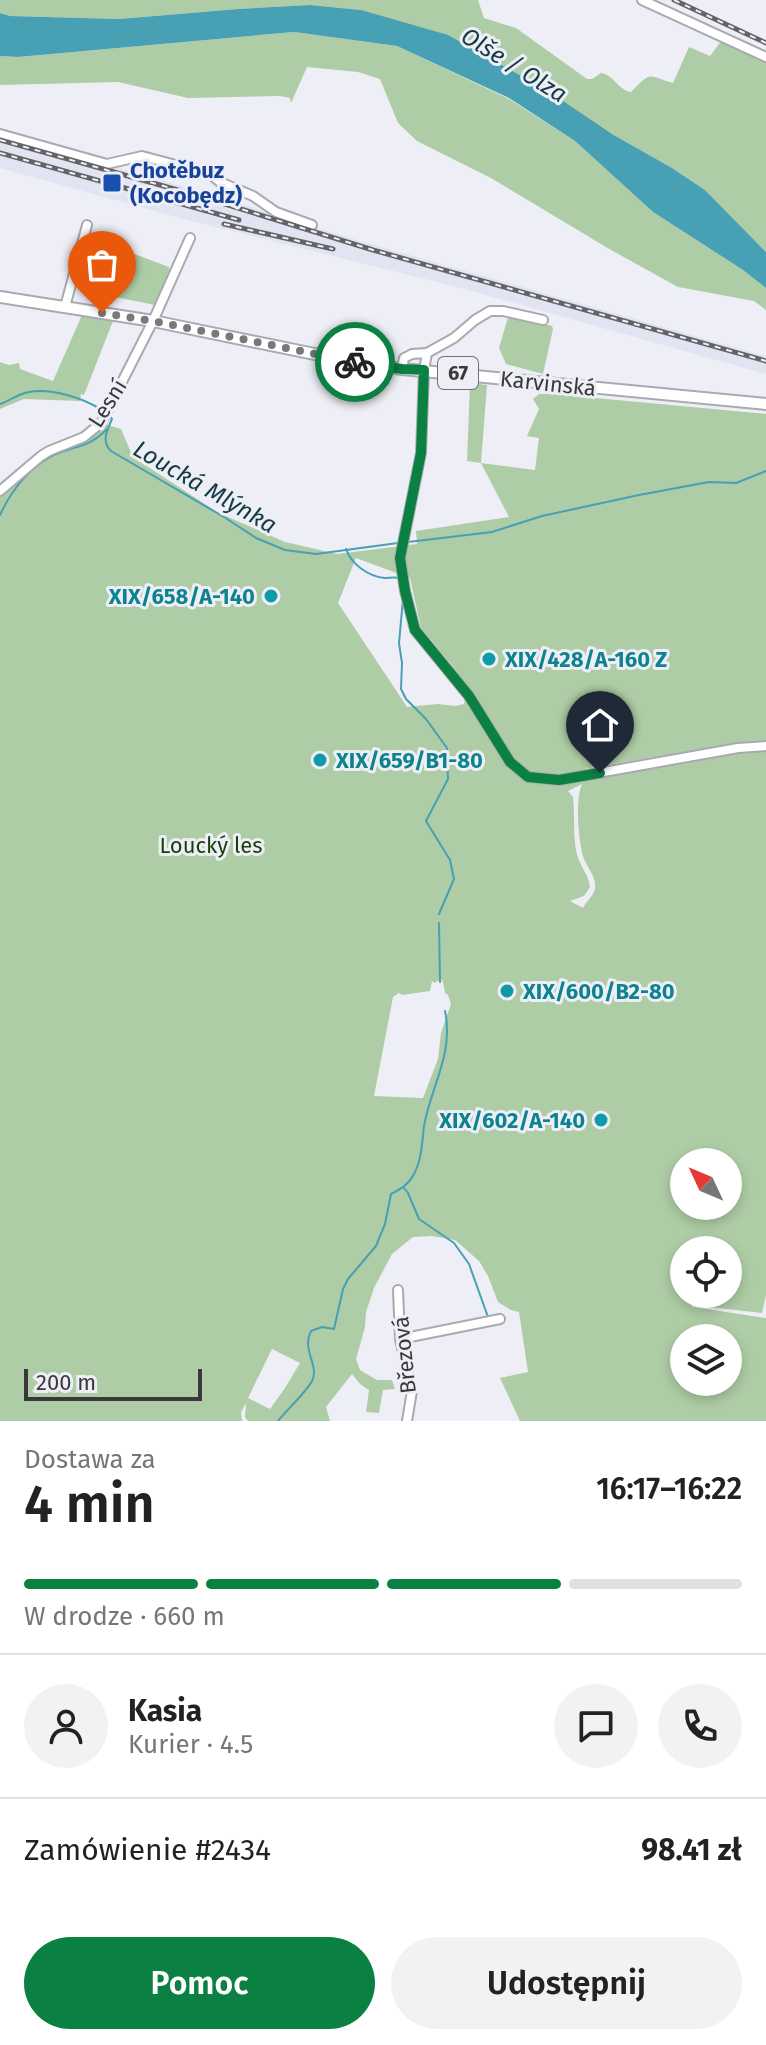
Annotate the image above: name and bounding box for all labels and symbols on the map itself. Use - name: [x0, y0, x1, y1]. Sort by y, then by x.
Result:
- water label: Olše / Olza: [456, 22, 572, 108]
- place label: Chotěbuz (Kocobędz): [130, 157, 242, 209]
- marker: Chotěbuz (Kocobędz): [101, 172, 123, 194]
- pin: [68, 231, 136, 313]
- courier: [315, 322, 395, 402]
- road number: 67: [438, 357, 478, 389]
- street label: Karvinská: [499, 365, 597, 402]
- street label: Lesní: [82, 374, 133, 432]
- water label: Loucká Mlýnka: [128, 435, 282, 539]
- place label: XIX/658/A-140: [108, 583, 255, 610]
- marker: XIX/658/A-140: [262, 587, 280, 605]
- place label: XIX/428/A-160 Z: [504, 646, 667, 673]
- marker: XIX/428/A-160 Z: [480, 650, 498, 668]
- pin: [566, 691, 634, 773]
- place label: XIX/659/B1-80: [335, 747, 483, 774]
- marker: XIX/659/B1-80: [311, 751, 329, 769]
- park label: Loucký les: [159, 832, 263, 859]
- place label: XIX/600/B2-80: [522, 978, 675, 1005]
- marker: XIX/600/B2-80: [498, 982, 516, 1000]
- place label: XIX/602/A-140: [438, 1107, 585, 1134]
- marker: XIX/602/A-140: [592, 1111, 610, 1129]
- north arrow: [670, 1148, 742, 1220]
- street label: Březová: [387, 1315, 422, 1395]
- scale bar: [24, 1365, 202, 1401]

